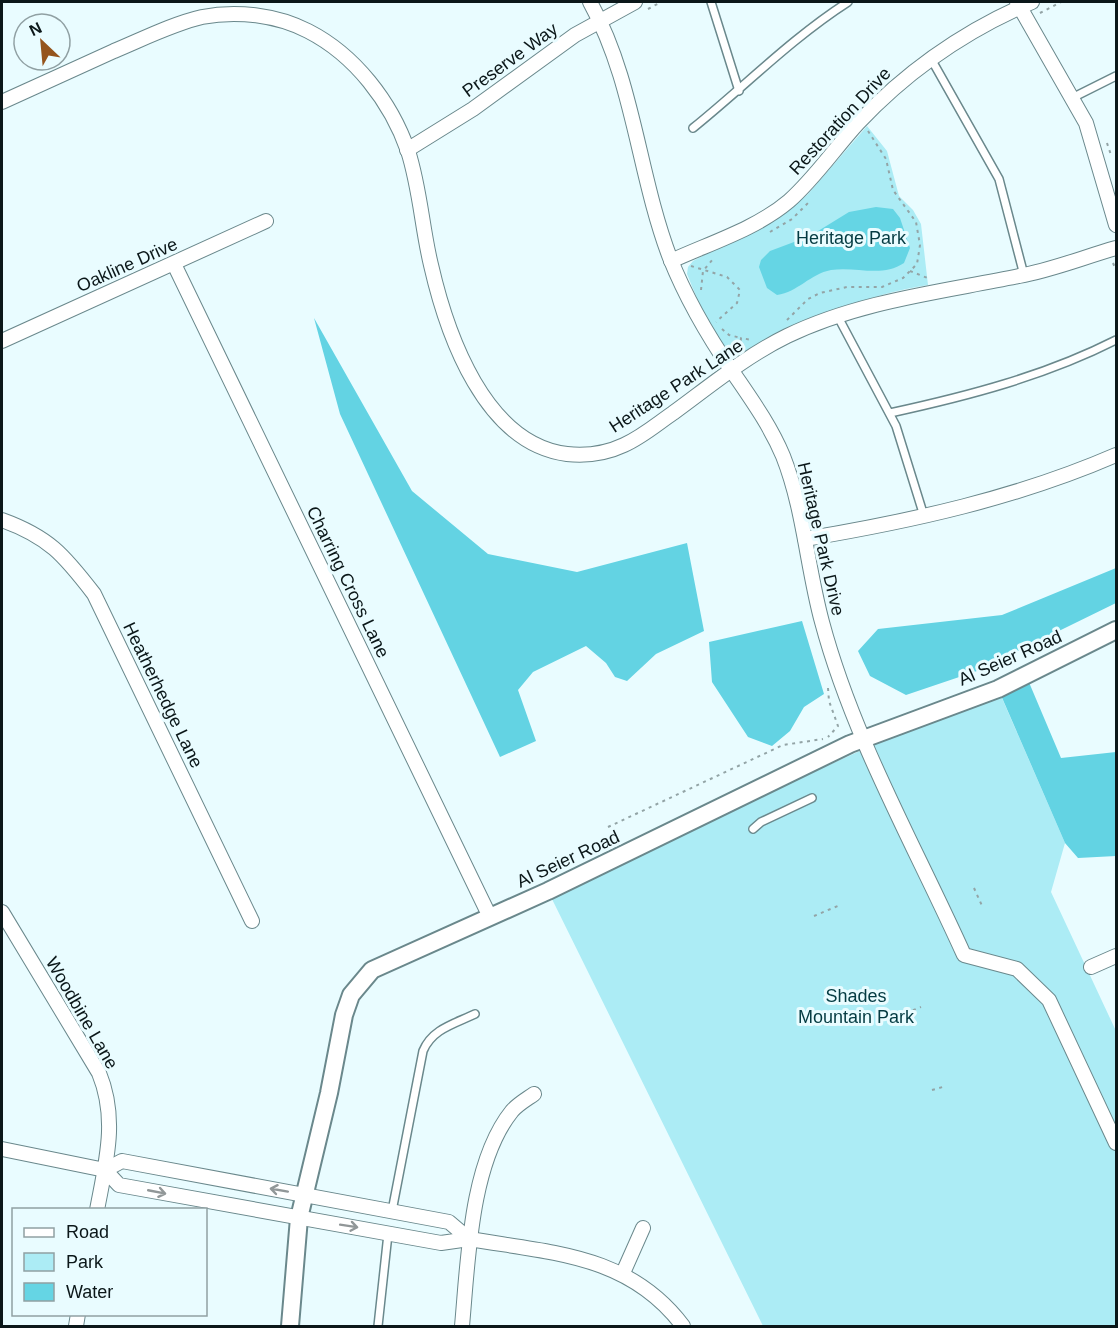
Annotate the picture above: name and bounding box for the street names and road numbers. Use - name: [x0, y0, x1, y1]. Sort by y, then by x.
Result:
- street label: Preserve Way: [459, 19, 561, 101]
- street label: Restoration Drive: [785, 63, 895, 179]
- street label: Oakline Drive: [74, 234, 180, 296]
- street label: Heritage Park Lane: [606, 335, 746, 437]
- street label: Heritage Park Drive: [794, 460, 848, 618]
- street label: Charring Cross Lane: [303, 503, 393, 661]
- street label: Heatherhedge Lane: [119, 619, 207, 771]
- street label: Al Seier Road: [955, 626, 1065, 690]
- street label: Al Seier Road: [513, 826, 623, 892]
- street label: Woodbine Lane: [42, 954, 122, 1072]

